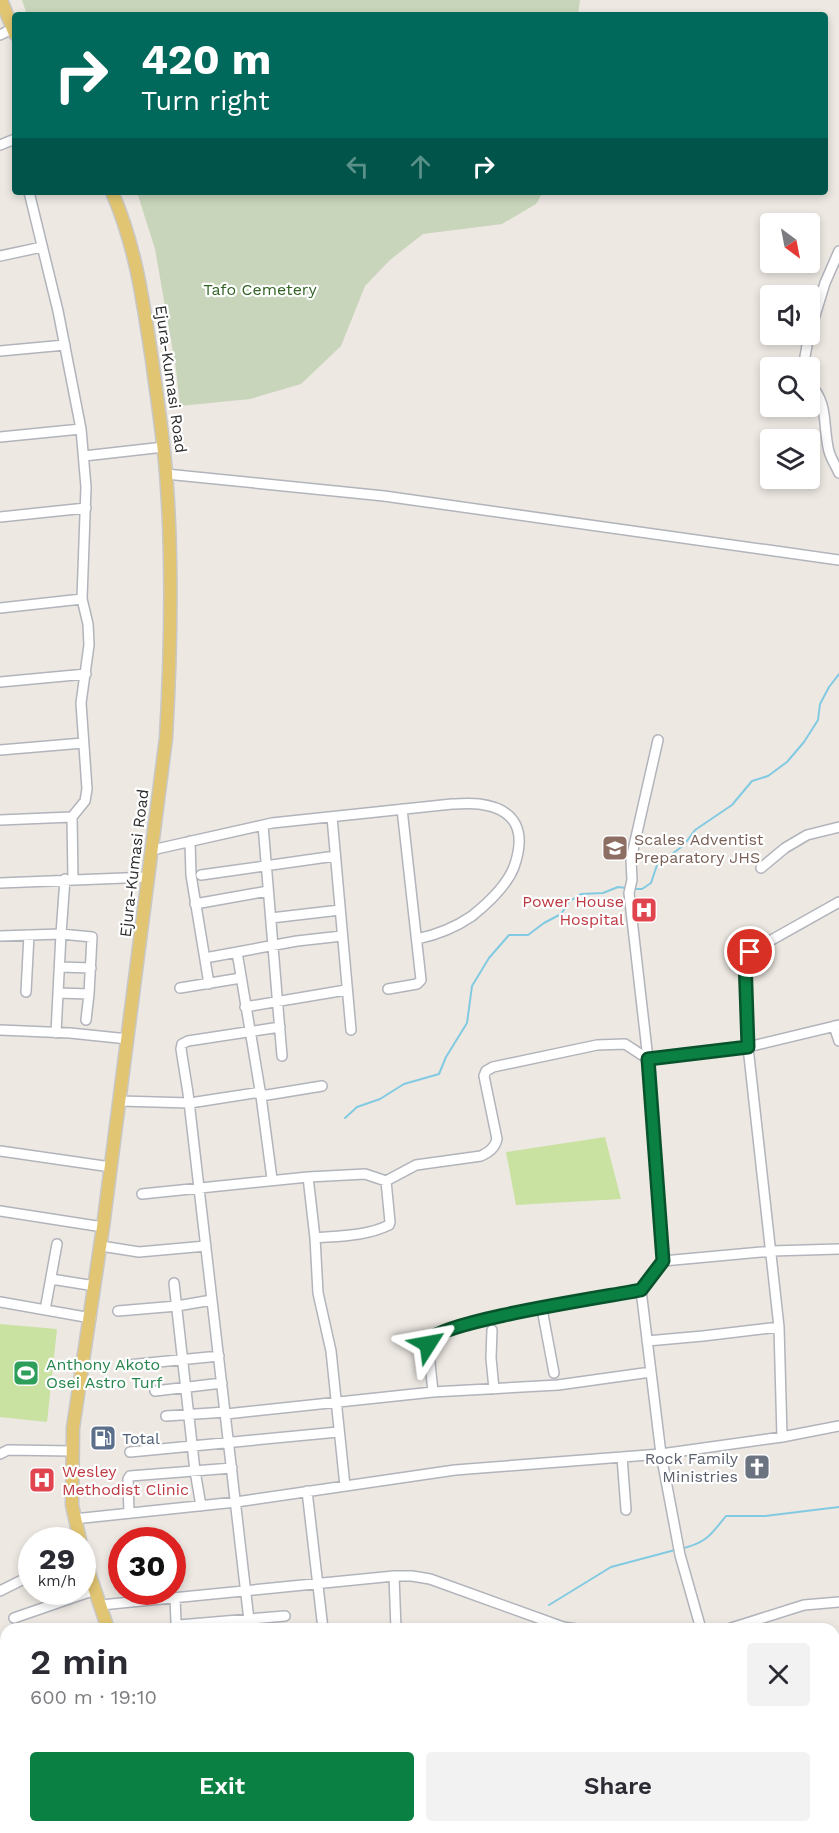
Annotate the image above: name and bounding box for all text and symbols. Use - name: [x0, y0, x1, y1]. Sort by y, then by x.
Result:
- text: 420 m: [141, 35, 271, 84]
- icon: right: [42, 36, 120, 114]
- text: Turn right: [141, 85, 270, 117]
- icon: left: [341, 150, 374, 183]
- icon: ahead: [404, 150, 437, 183]
- icon: right: [467, 150, 500, 183]
- north arrow: [760, 213, 820, 273]
- map controls: [760, 213, 820, 489]
- park label: Tafo Cemetery: [203, 280, 317, 299]
- button: sound: [760, 285, 820, 345]
- street label: Ejura-Kumasi Road: [151, 304, 191, 454]
- button: search: [760, 357, 820, 417]
- button: layers: [760, 429, 820, 489]
- street label: Ejura-Kumasi Road: [115, 788, 153, 938]
- place label: Scales Adventist Preparatory JHS: [634, 830, 764, 867]
- school or university icon: Scales Adventist Preparatory JHS: [600, 833, 630, 863]
- place label: Power House Hospital: [522, 892, 624, 929]
- hospital icon: Power House Hospital: [629, 895, 659, 925]
- pin: [724, 926, 775, 977]
- icon: arrive: [733, 935, 766, 968]
- position arrow: [396, 1312, 460, 1376]
- place label: Anthony Akoto Osei Astro Turf: [46, 1355, 163, 1392]
- sports icon: Anthony Akoto Osei Astro Turf: [11, 1358, 41, 1388]
- fuel station icon: Total: [88, 1423, 118, 1453]
- place label: Total: [122, 1429, 160, 1448]
- place label: Rock Family Ministries: [645, 1449, 739, 1486]
- church icon: Rock Family Ministries: [742, 1452, 772, 1482]
- place label: Wesley Methodist Clinic: [62, 1462, 189, 1499]
- hospital icon: Wesley Methodist Clinic: [27, 1465, 57, 1495]
- speed limit sign: 30: [108, 1527, 186, 1605]
- text: 29: [39, 1541, 75, 1576]
- text: km/h: [38, 1572, 76, 1590]
- text: 2 min: [30, 1641, 129, 1683]
- button: close: [747, 1643, 810, 1706]
- text: 600 m · 19:10: [30, 1685, 157, 1709]
- button: Exit: [30, 1752, 414, 1821]
- button: Share: [426, 1752, 810, 1821]

